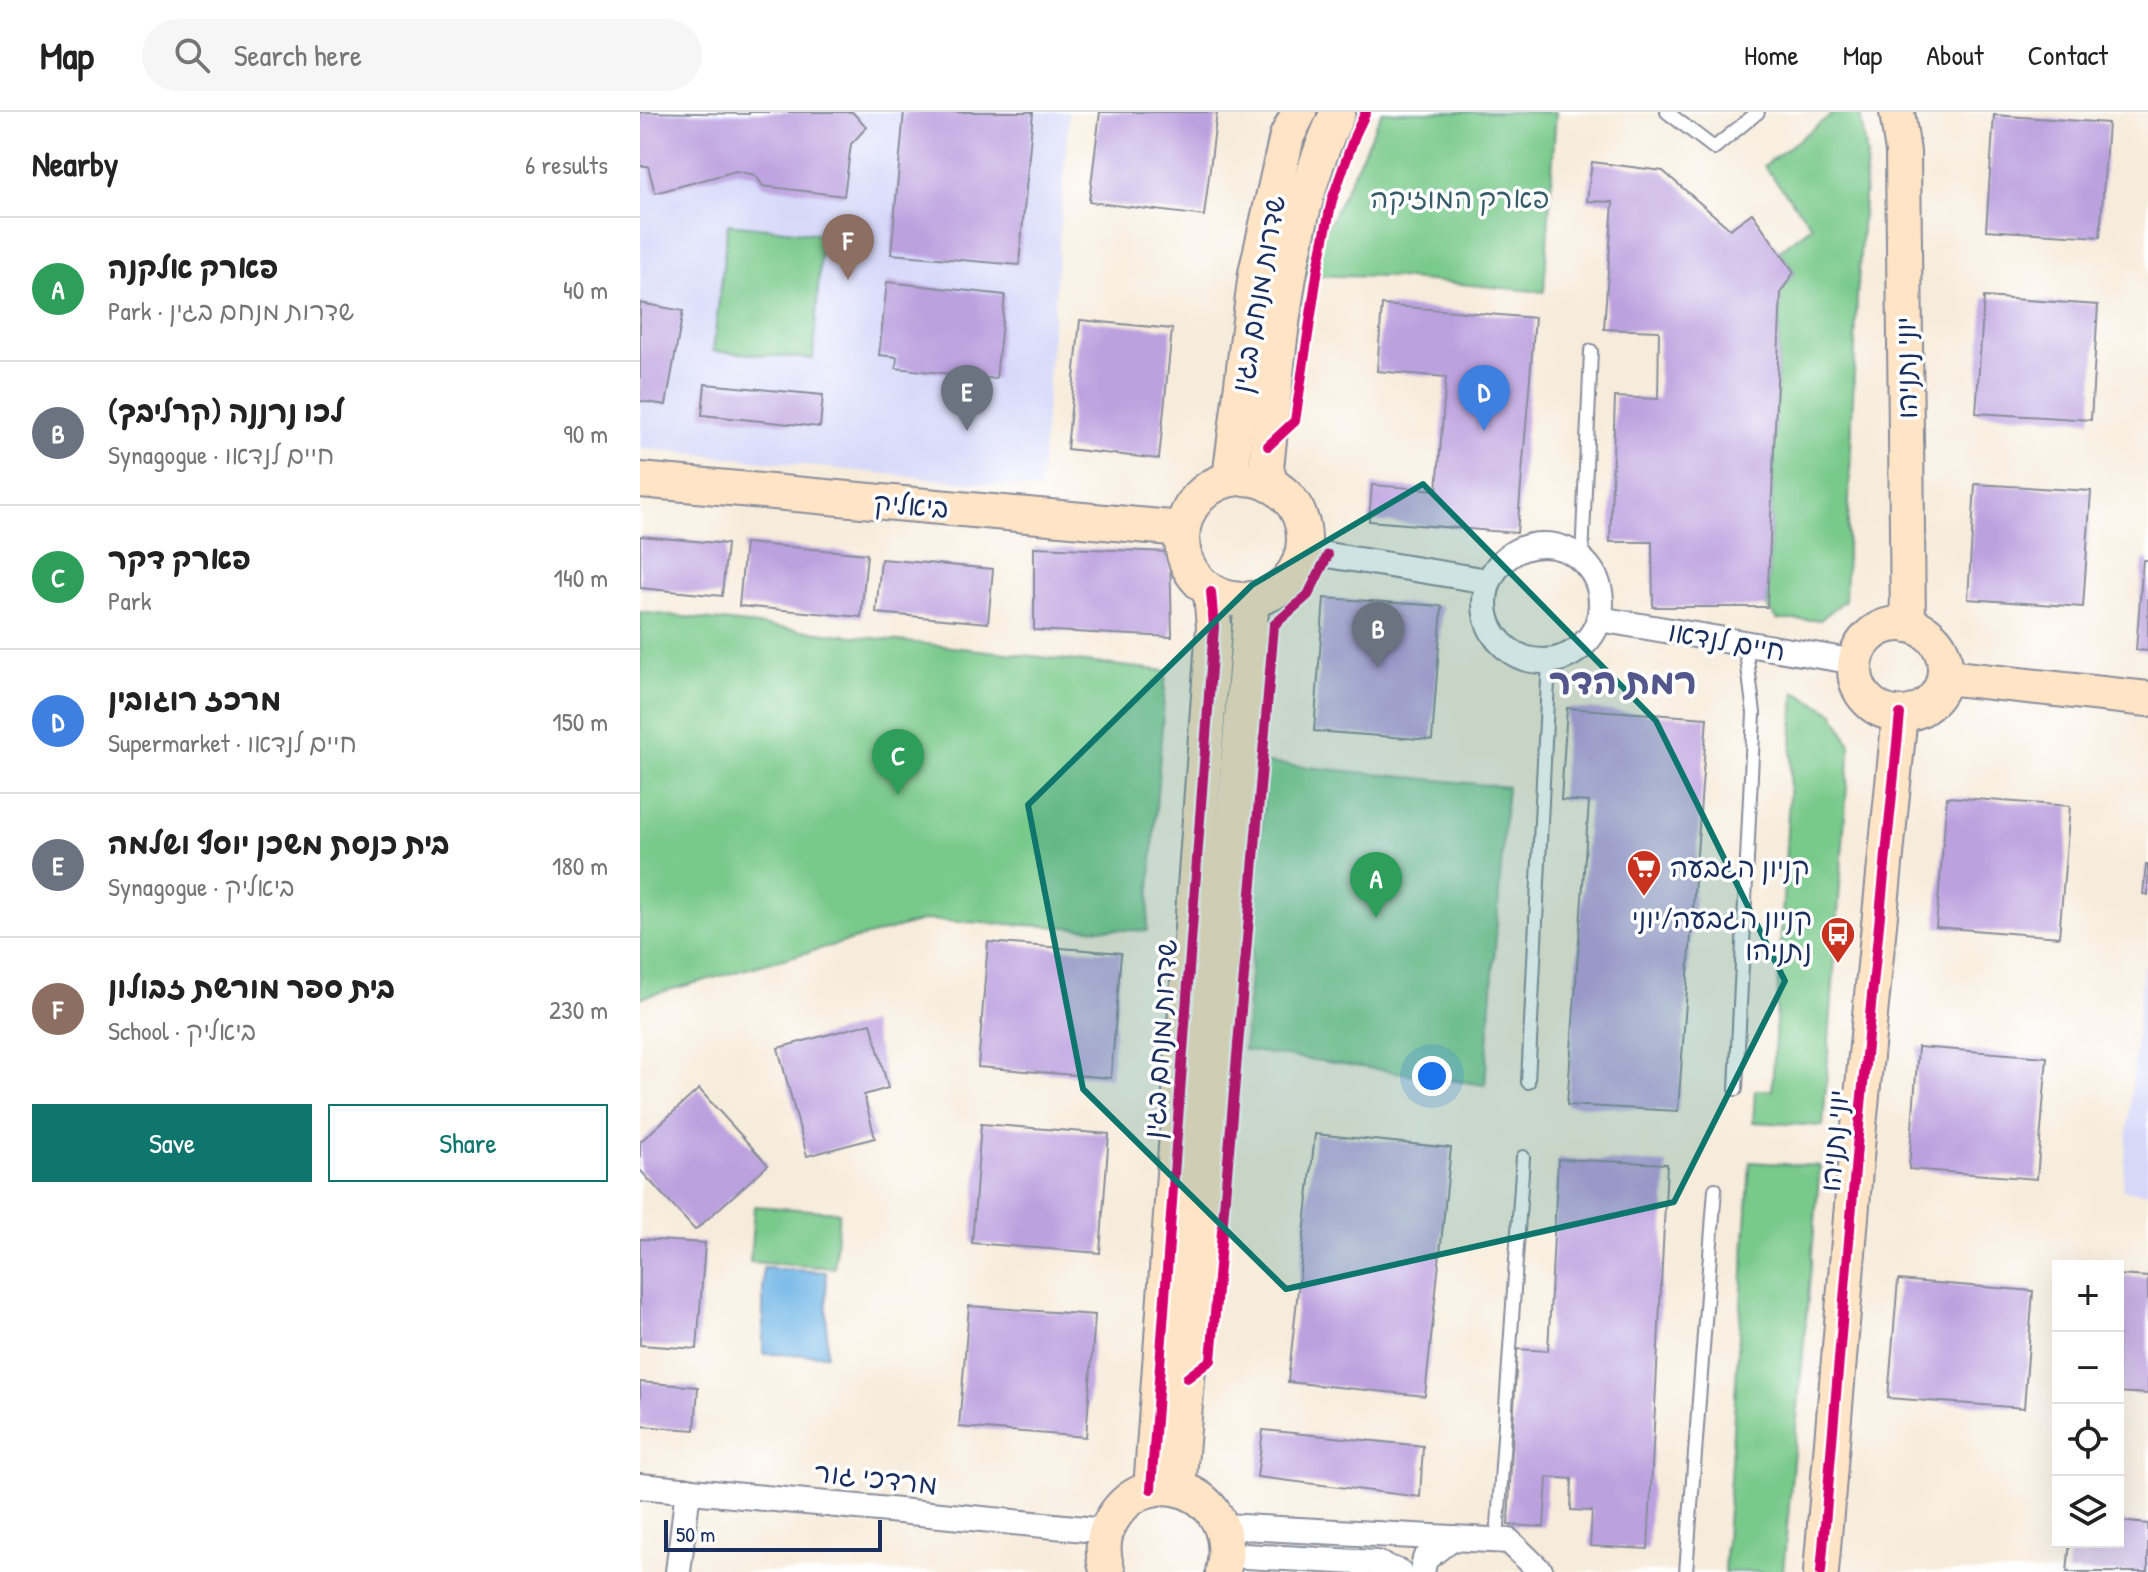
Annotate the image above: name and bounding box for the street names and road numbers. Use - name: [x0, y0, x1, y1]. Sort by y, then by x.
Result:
- street label: שדרות מנחם בגין: [1222, 192, 1294, 396]
- street label: יוני נתניהו: [1886, 317, 1926, 419]
- street label: ביאליק: [872, 483, 950, 527]
- street label: חיים לנדאו: [1665, 612, 1789, 670]
- street label: שדרות מנחם בגין: [1134, 938, 1186, 1140]
- street label: יוני נתניהו: [1811, 1088, 1857, 1194]
- street label: מרדכי גור: [812, 1453, 940, 1503]

